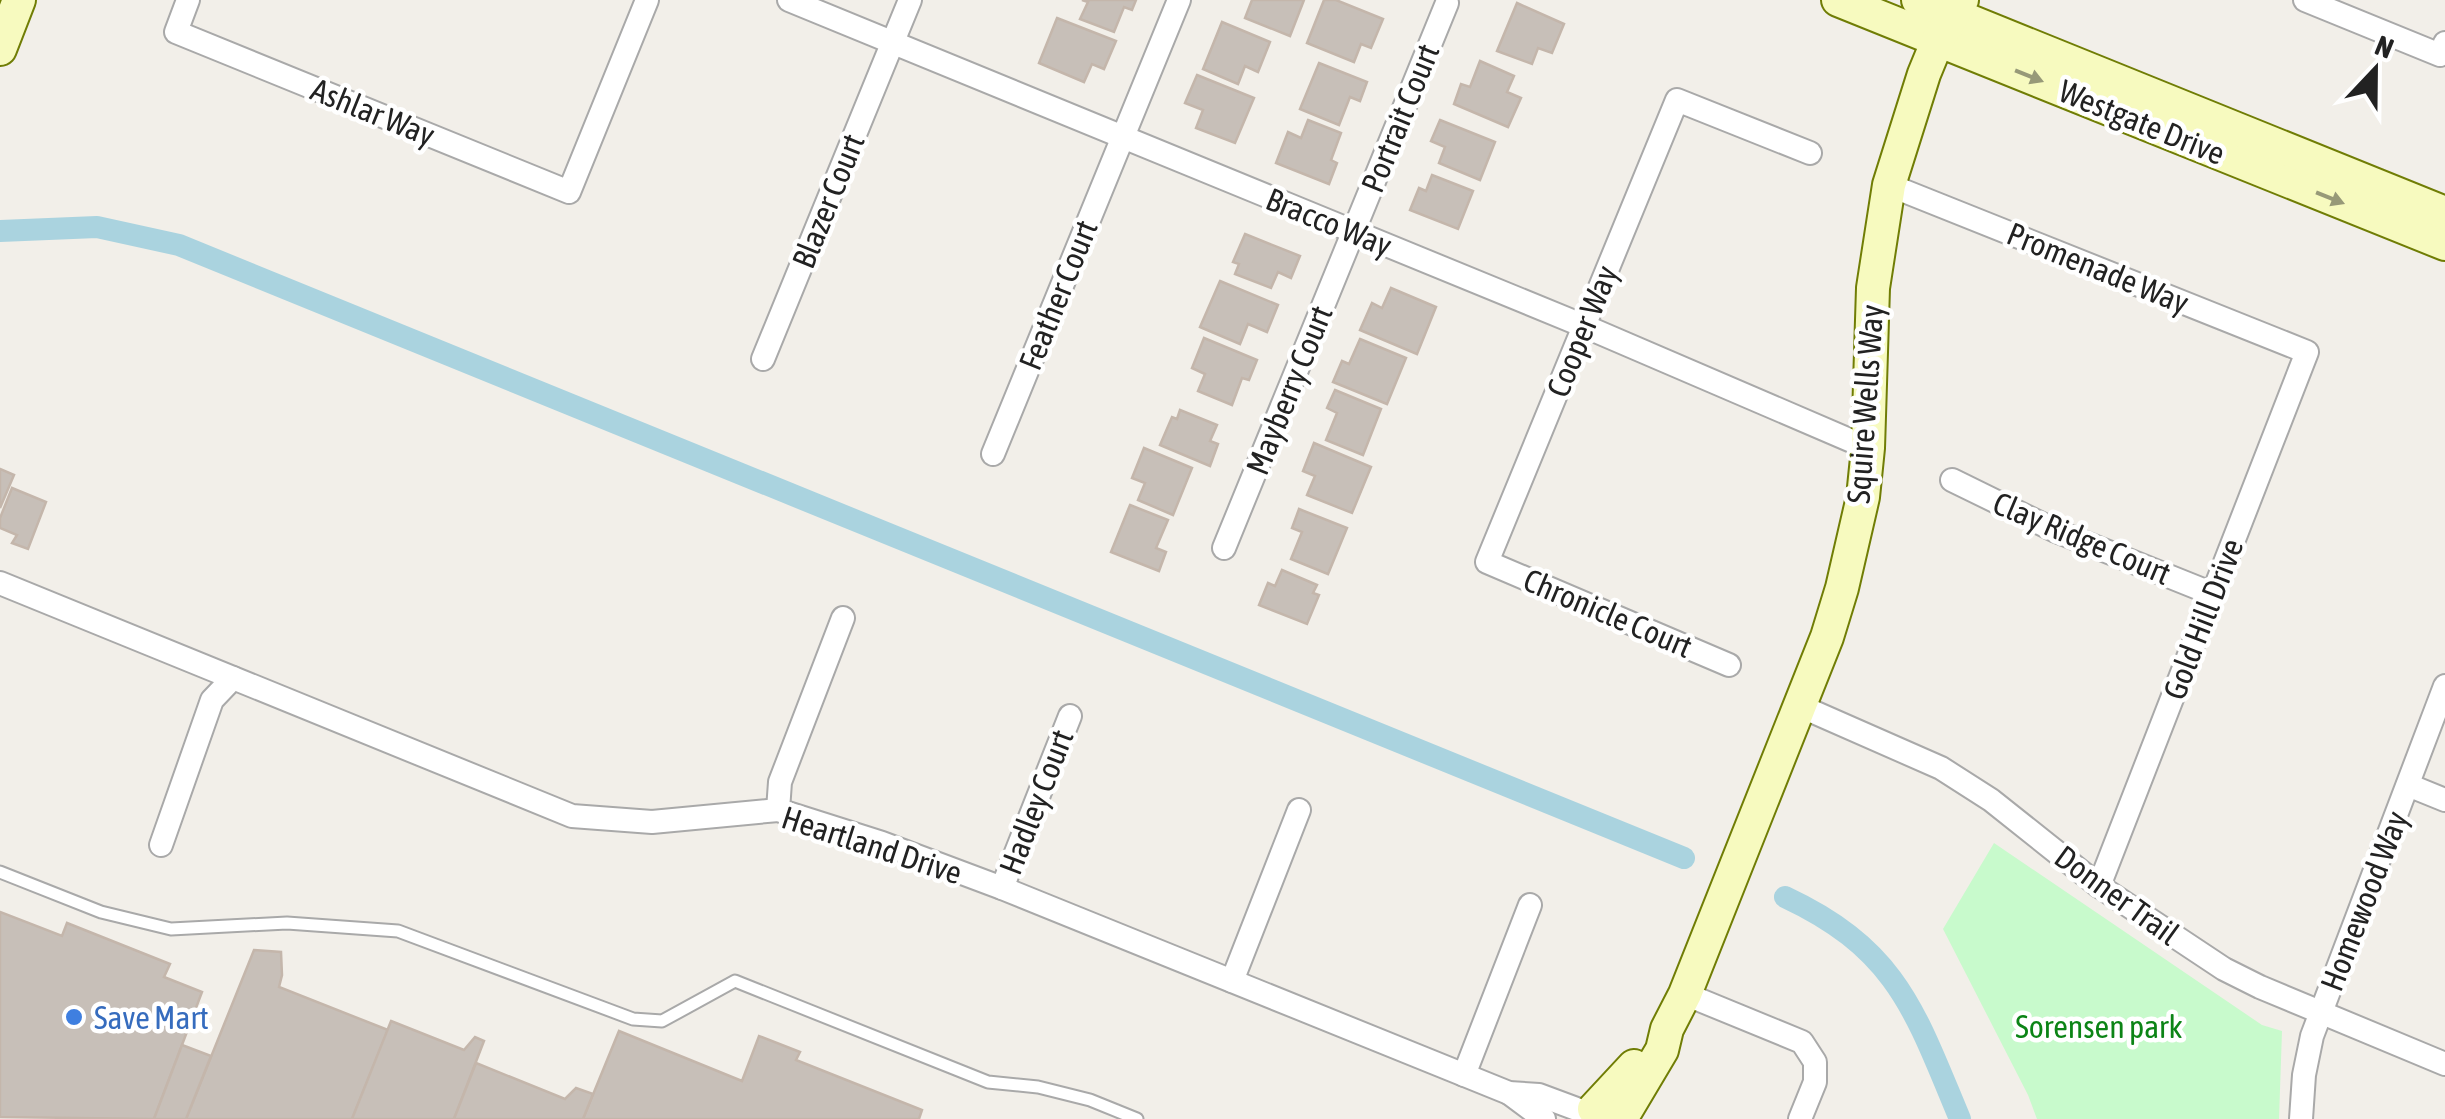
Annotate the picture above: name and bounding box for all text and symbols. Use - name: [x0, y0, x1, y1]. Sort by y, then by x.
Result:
- north arrow: [2325, 20, 2425, 120]
- text: N: [2371, 29, 2398, 65]
- street label: Portrait Court: [1354, 38, 1446, 198]
- one-way arrow: [2014, 69, 2044, 85]
- street label: Ashlar Way: [306, 71, 440, 153]
- street label: Westgate Drive: [2054, 72, 2230, 172]
- street label: Blazer Court: [784, 129, 872, 273]
- street label: Bracco Way: [1261, 180, 1397, 264]
- one-way arrow: [2315, 190, 2345, 206]
- street label: Feather Court: [1011, 215, 1105, 375]
- street label: Promenade Way: [2002, 215, 2194, 321]
- street label: Cooper Way: [1539, 260, 1625, 402]
- street label: Mayberry Court: [1238, 300, 1340, 480]
- street label: Squire Wells Way: [1840, 303, 1890, 505]
- street label: Clay Ridge Court: [1988, 484, 2176, 592]
- street label: Gold Hill Drive: [2155, 533, 2251, 705]
- street label: Chronicle Court: [1518, 561, 1698, 665]
- street label: Hadley Court: [992, 725, 1080, 879]
- street label: Heartland Drive: [777, 799, 967, 891]
- street label: Homewood Way: [2313, 806, 2415, 996]
- street label: Donner Trail: [2048, 838, 2187, 953]
- place label: Save Mart: [94, 999, 209, 1036]
- marker: Save Mart: [63, 1006, 85, 1028]
- park label: Sorensen park: [2015, 1008, 2183, 1045]

